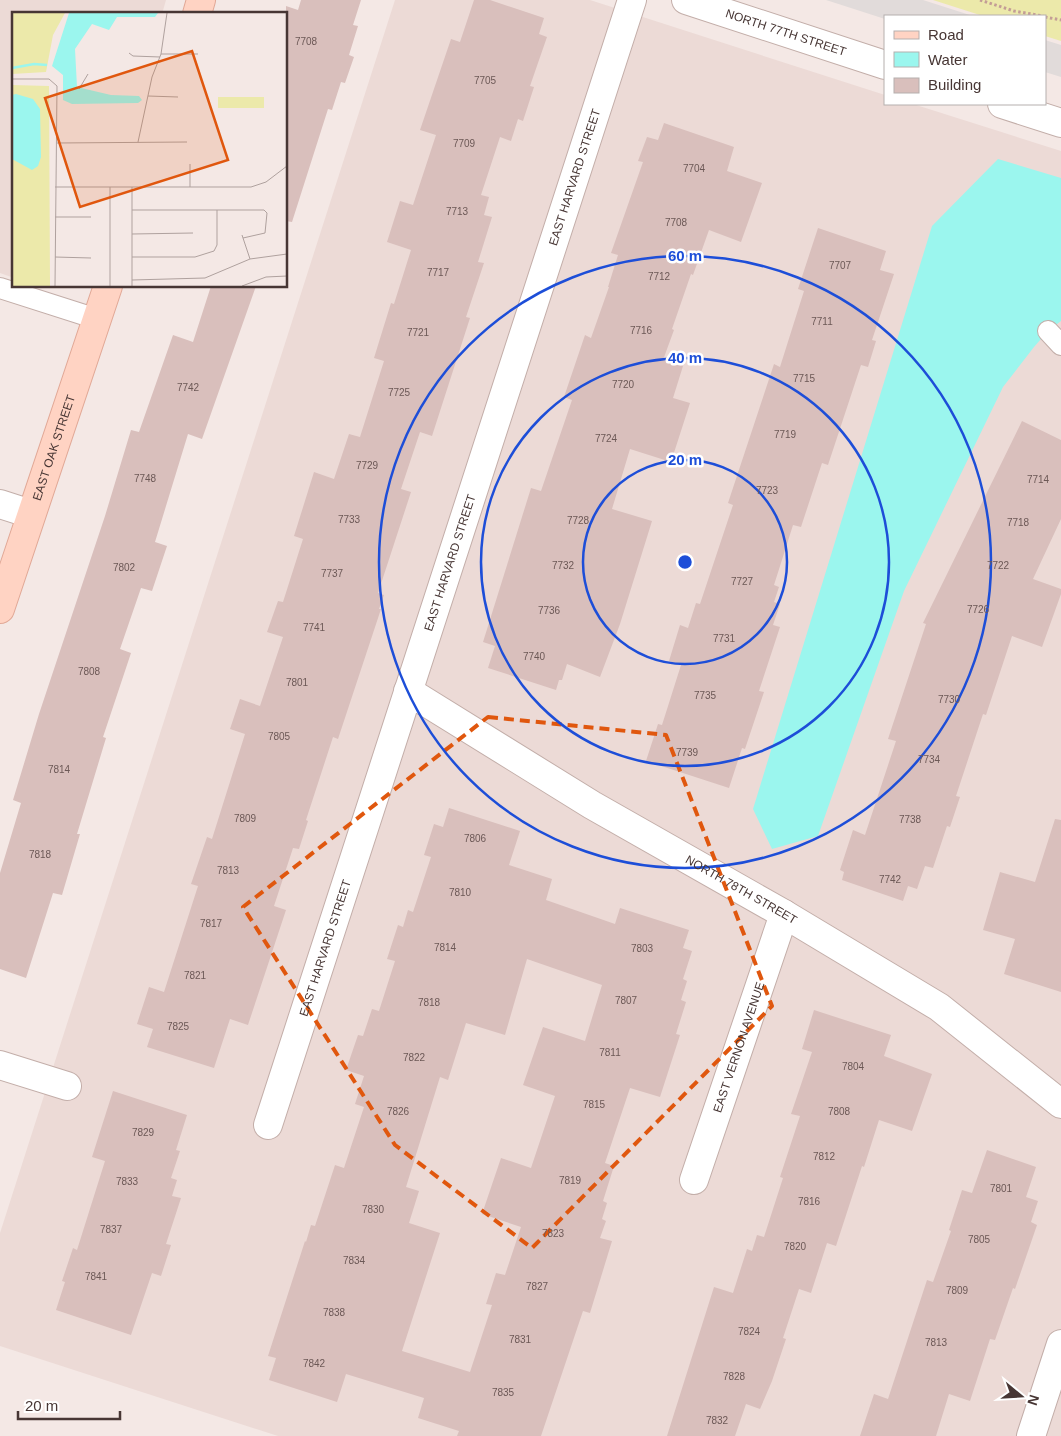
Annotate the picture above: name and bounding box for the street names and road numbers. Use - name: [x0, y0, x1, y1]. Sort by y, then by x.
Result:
- street label: NORTH 77TH STREET: [724, 6, 848, 59]
- street label: EAST HARVARD STREET: [546, 107, 603, 247]
- street label: EAST OAK STREET: [30, 392, 78, 502]
- street label: EAST HARVARD STREET: [421, 492, 479, 633]
- street label: NORTH 78TH STREET: [683, 853, 800, 927]
- street label: EAST HARVARD STREET: [297, 877, 354, 1018]
- street label: EAST VERNON AVENUE: [710, 980, 767, 1115]

